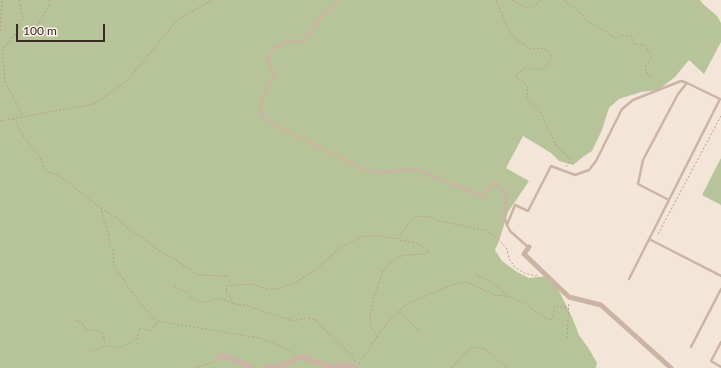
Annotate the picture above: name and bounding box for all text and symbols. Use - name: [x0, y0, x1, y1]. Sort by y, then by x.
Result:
- scale bar: [18, 16, 107, 42]
- text: 100 m: [23, 23, 57, 38]

